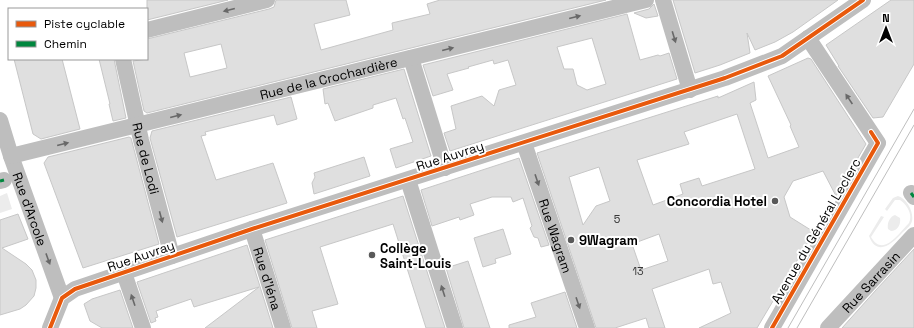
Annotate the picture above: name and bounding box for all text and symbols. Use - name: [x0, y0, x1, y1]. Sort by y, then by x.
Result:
- one-way arrow: [223, 7, 235, 13]
- legend: [8, 8, 148, 60]
- north arrow: [866, 8, 906, 48]
- text: N: [882, 11, 890, 25]
- one-way arrow: [568, 14, 581, 20]
- text: Piste cyclable: [44, 16, 125, 32]
- one-way arrow: [671, 32, 677, 44]
- text: Chemin: [44, 36, 87, 52]
- one-way arrow: [442, 45, 455, 51]
- street label: Rue de la Crochardière: [258, 53, 399, 103]
- one-way arrow: [845, 94, 853, 105]
- one-way arrow: [170, 113, 182, 119]
- street label: Rue de Lodi: [129, 121, 164, 196]
- street label: Rue Auvray: [414, 137, 486, 175]
- one-way arrow: [56, 140, 69, 146]
- street label: Avenue du Général Leclerc: [767, 155, 865, 307]
- street label: Rue d'Arcole: [9, 170, 51, 248]
- one-way arrow: [534, 174, 540, 186]
- place label: Concordia Hotel: [667, 193, 767, 210]
- street label: Rue Wagram: [535, 196, 576, 275]
- marker: Concordia Hotel: [770, 196, 780, 206]
- one-way arrow: [159, 211, 165, 223]
- house number: 5: [614, 212, 621, 226]
- place label: 9Wagram: [579, 232, 638, 249]
- marker: 9Wagram: [566, 235, 576, 245]
- street label: Rue Auvray: [105, 237, 177, 275]
- place label: Collège Saint-Louis: [380, 240, 451, 272]
- street label: Rue d'Iéna: [250, 245, 286, 313]
- street label: Rue Sarrasin: [838, 247, 903, 316]
- marker: Collège Saint-Louis: [367, 250, 377, 260]
- one-way arrow: [45, 253, 51, 265]
- house number: 13: [632, 264, 644, 278]
- one-way arrow: [440, 285, 446, 297]
- one-way arrow: [130, 294, 136, 306]
- one-way arrow: [575, 297, 581, 309]

